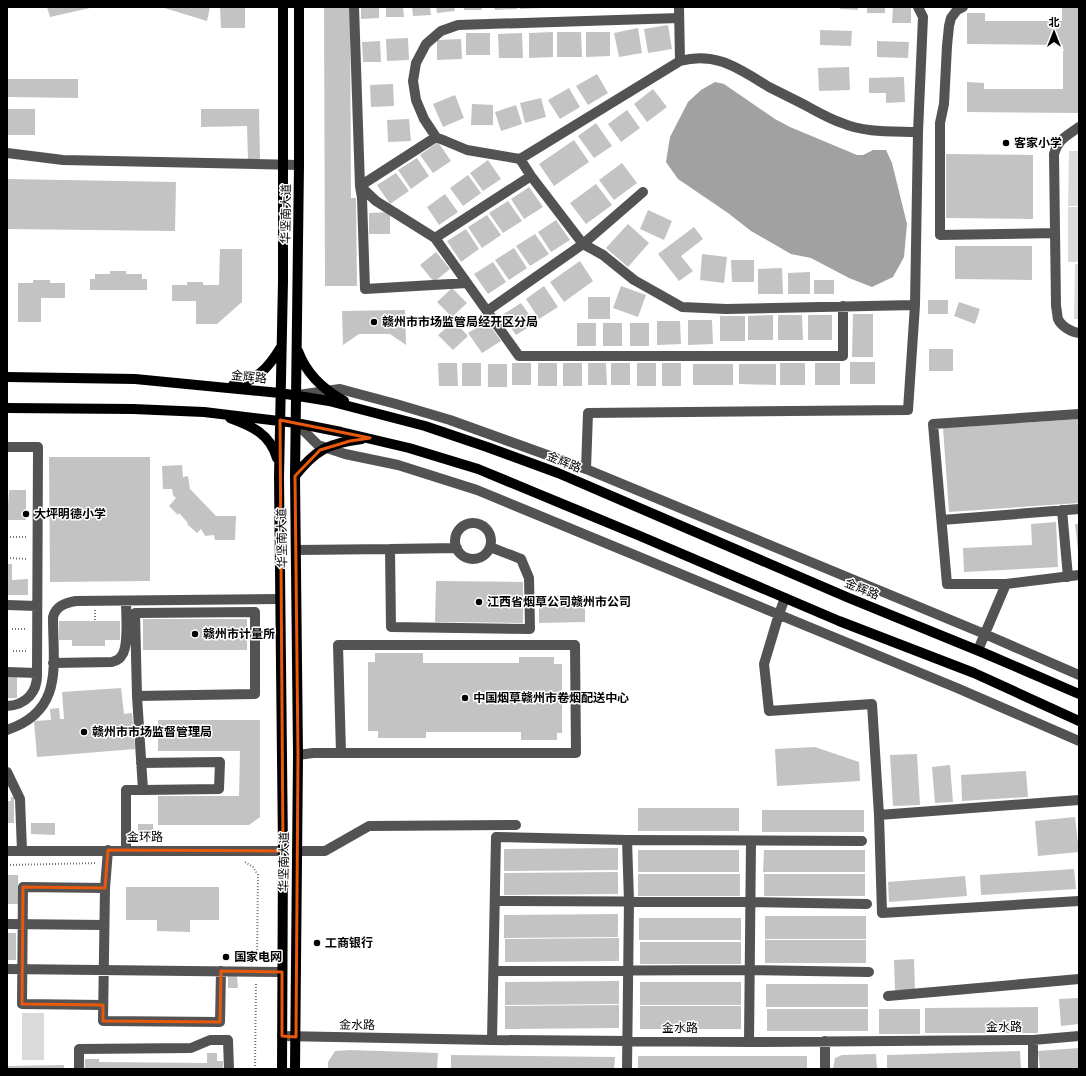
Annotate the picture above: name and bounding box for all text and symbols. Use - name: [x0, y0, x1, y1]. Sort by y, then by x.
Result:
- north arrow: [1034, 12, 1074, 52]
- text: 北: [1049, 16, 1060, 29]
- place label: 客家小学: [1014, 136, 1062, 150]
- marker: 客家小学: [1001, 138, 1011, 148]
- street label: 华坚南大道: [278, 184, 294, 244]
- place label: 赣州市市场监管局经开区分局: [382, 315, 538, 329]
- marker: 赣州市市场监管局经开区分局: [369, 317, 379, 327]
- street label: 金辉路: [230, 368, 268, 386]
- street label: 金辉路: [545, 449, 583, 475]
- place label: 大坪明德小学: [34, 507, 106, 521]
- street label: 华坚南大道: [274, 508, 290, 568]
- marker: 大坪明德小学: [21, 509, 31, 519]
- street label: 金辉路: [843, 576, 881, 602]
- place label: 江西省烟草公司赣州市公司: [487, 595, 631, 609]
- marker: 江西省烟草公司赣州市公司: [474, 597, 484, 607]
- place label: 赣州市计量所: [203, 627, 275, 641]
- marker: 赣州市计量所: [190, 629, 200, 639]
- place label: 中国烟草赣州市卷烟配送中心: [473, 691, 629, 705]
- marker: 中国烟草赣州市卷烟配送中心: [460, 693, 470, 703]
- place label: 赣州市市场监督管理局: [92, 725, 212, 739]
- marker: 赣州市市场监督管理局: [79, 727, 89, 737]
- street label: 金环路: [127, 830, 163, 844]
- street label: 华坚南大道: [276, 832, 292, 892]
- place label: 工商银行: [325, 936, 373, 950]
- marker: 工商银行: [312, 938, 322, 948]
- place label: 国家电网: [234, 950, 282, 964]
- marker: 国家电网: [221, 952, 231, 962]
- street label: 金水路: [339, 1018, 375, 1032]
- street label: 金水路: [986, 1020, 1022, 1034]
- street label: 金水路: [662, 1021, 698, 1035]

